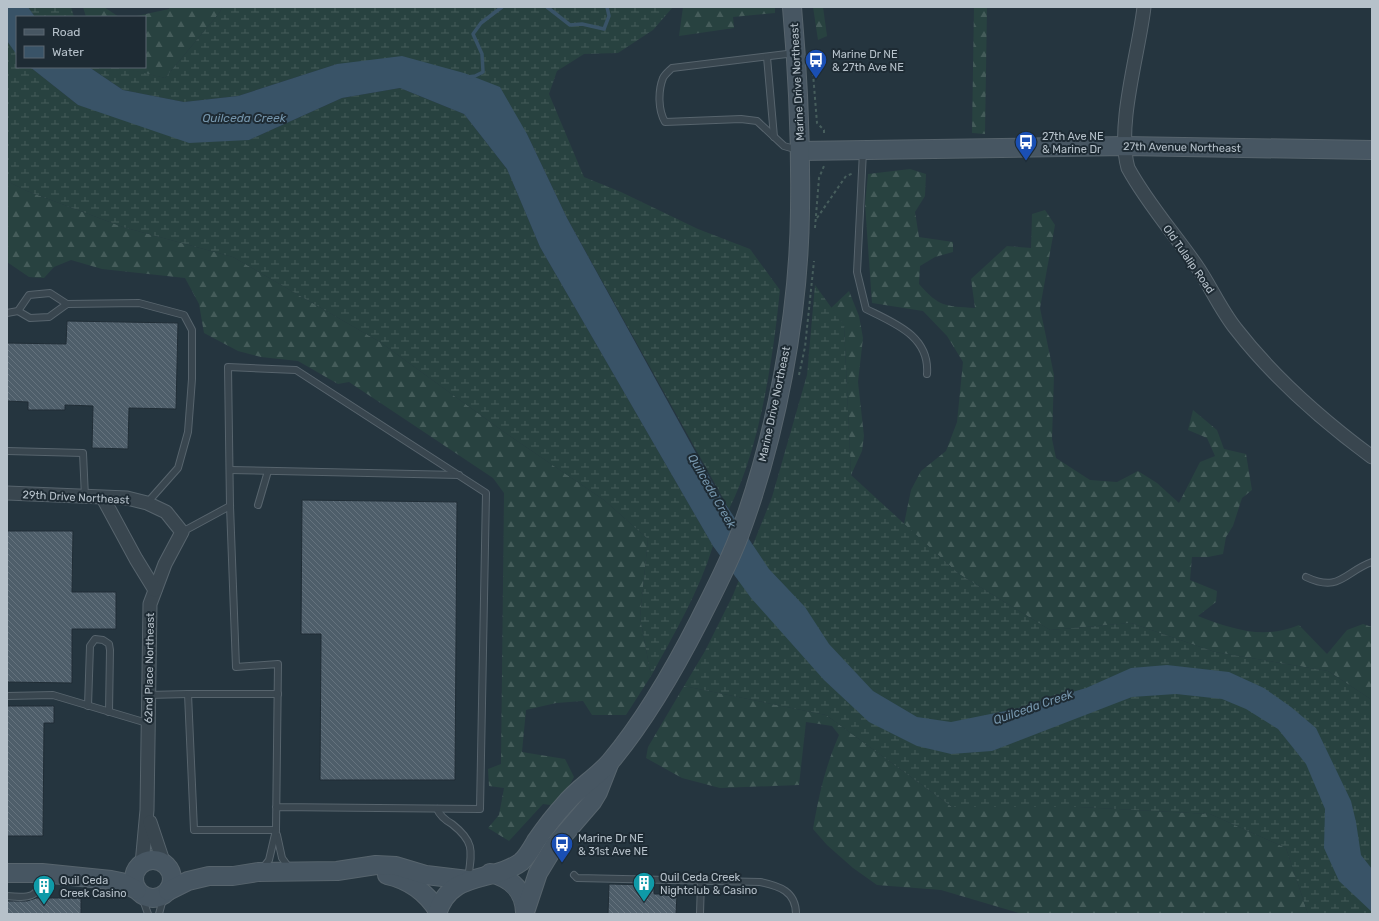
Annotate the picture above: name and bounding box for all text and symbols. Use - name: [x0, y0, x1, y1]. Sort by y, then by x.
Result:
- legend: [16, 16, 146, 68]
- street label: Marine Drive Northeast: [788, 22, 807, 141]
- text: Road: [52, 25, 80, 39]
- text: Water: [52, 45, 84, 59]
- bus stop icon: Marine Dr NE & 27th Ave NE: [803, 47, 829, 80]
- place label: Marine Dr NE & 27th Ave NE: [832, 48, 904, 74]
- water label: Quilceda Creek: [202, 111, 287, 125]
- bus stop icon: 27th Ave NE & Marine Dr: [1013, 129, 1039, 162]
- place label: 27th Ave NE & Marine Dr: [1042, 130, 1104, 156]
- street label: 27th Avenue Northeast: [1123, 140, 1242, 155]
- street label: Old Tulalip Road: [1160, 223, 1217, 296]
- street label: Marine Drive Northeast: [756, 345, 793, 463]
- water label: Quilceda Creek: [685, 451, 739, 531]
- street label: 29th Drive Northeast: [22, 488, 130, 507]
- street label: 62nd Place Northeast: [142, 612, 157, 724]
- water label: Quilceda Creek: [991, 686, 1076, 727]
- bus stop icon: Marine Dr NE & 31st Ave NE: [549, 831, 575, 864]
- place label: Marine Dr NE & 31st Ave NE: [578, 832, 648, 858]
- building icon: Quil Ceda Creek Nightclub & Casino: [631, 870, 657, 903]
- place label: Quil Ceda Creek Nightclub & Casino: [660, 871, 757, 897]
- building icon: Quil Ceda Creek Casino: [31, 873, 57, 906]
- place label: Quil Ceda Creek Casino: [60, 874, 127, 900]

